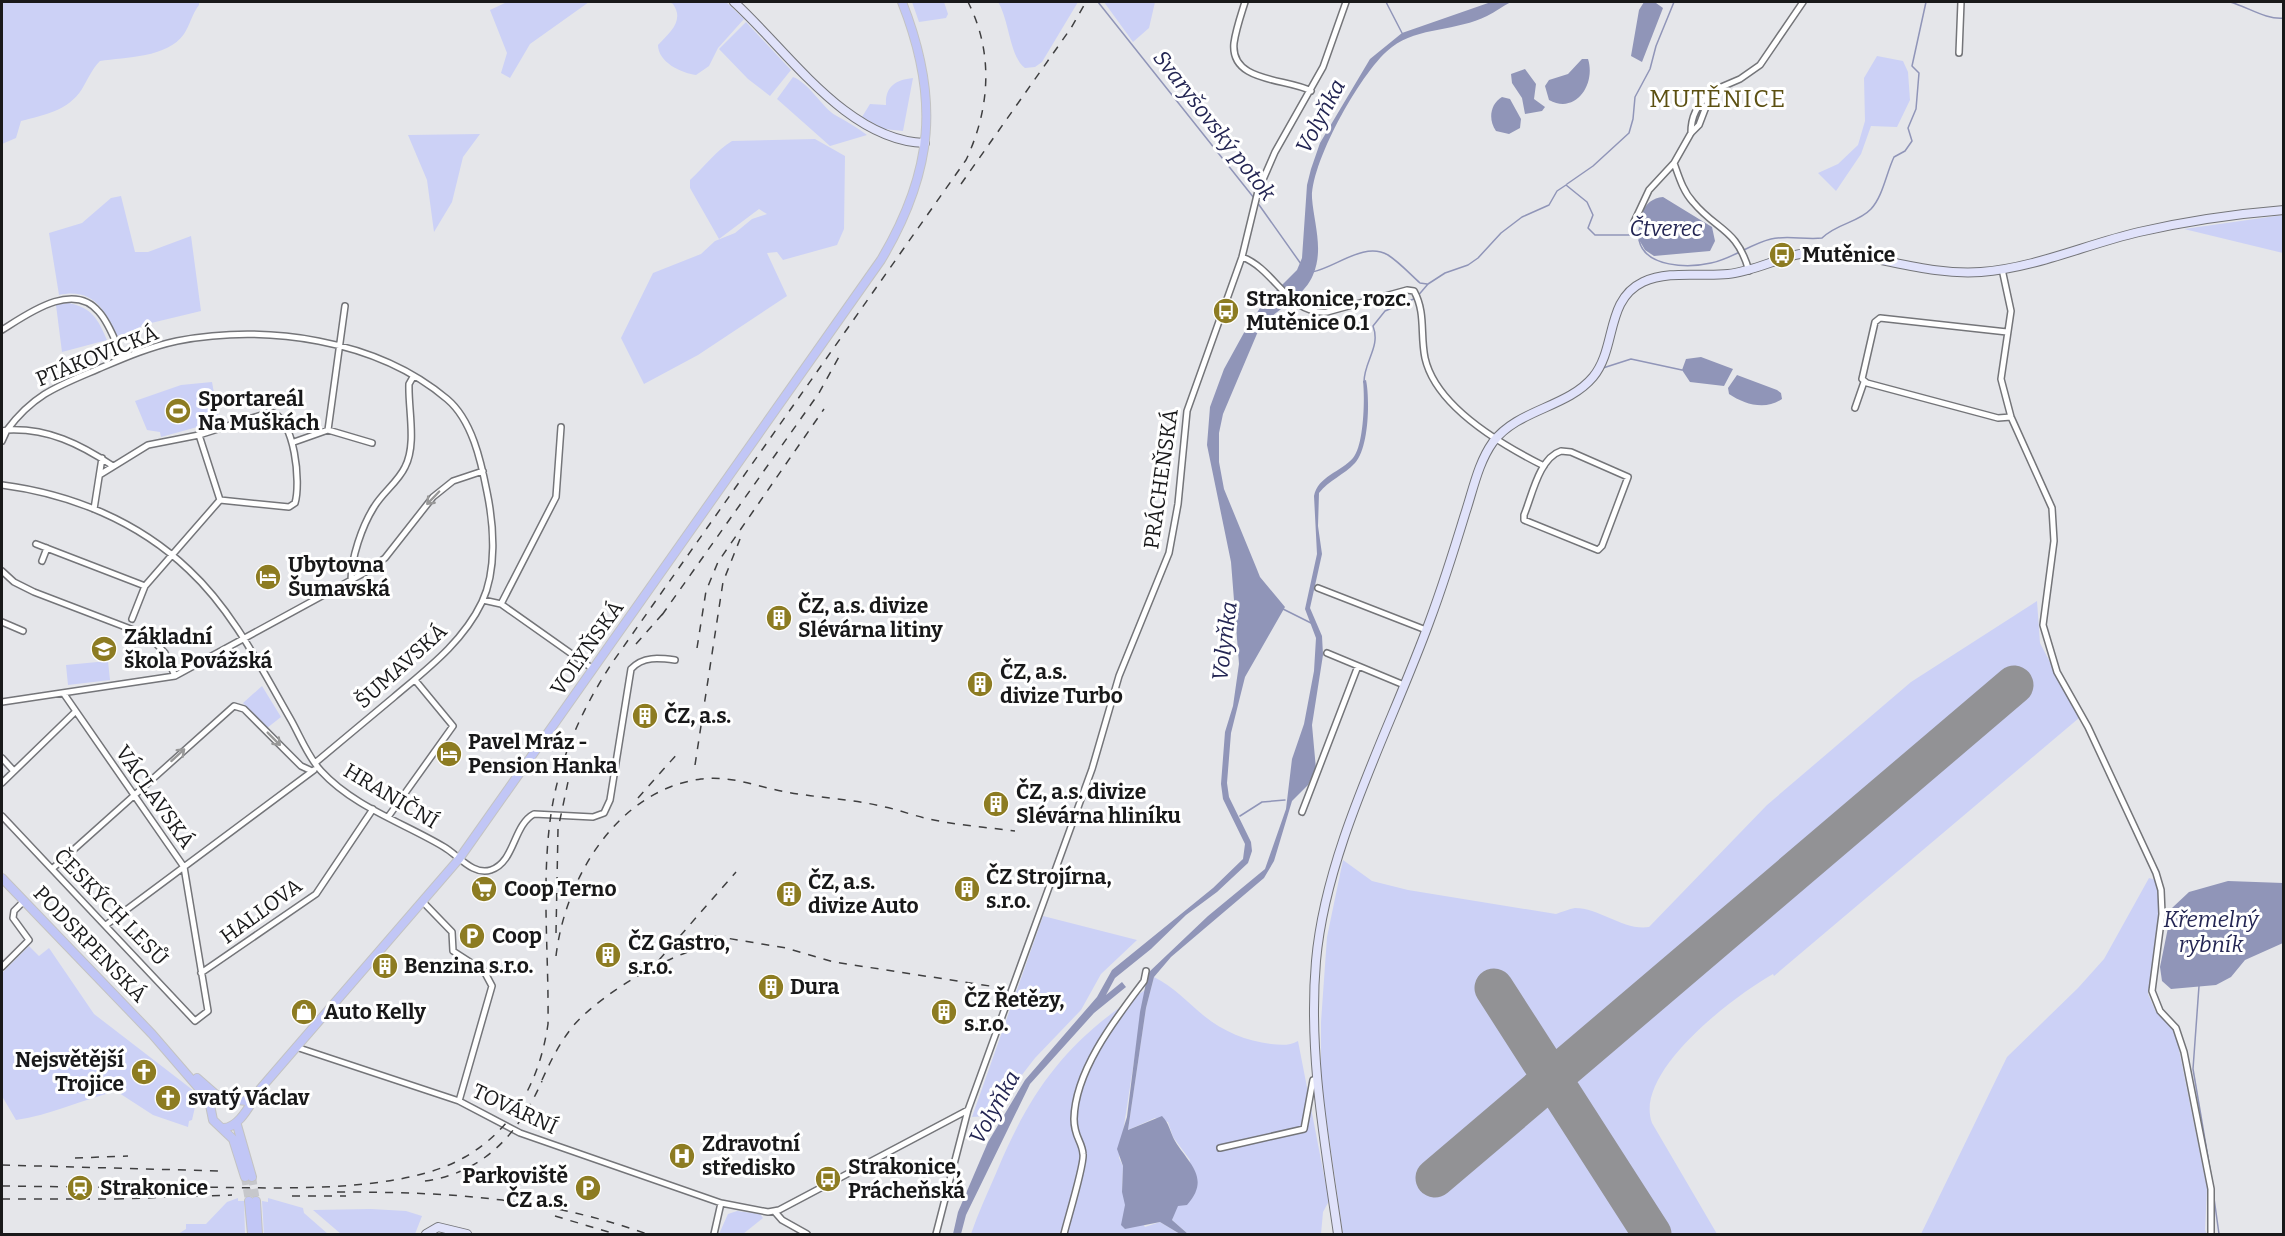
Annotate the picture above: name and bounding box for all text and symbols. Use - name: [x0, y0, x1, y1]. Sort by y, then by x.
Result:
- water label: Svaryšovský potok: [1148, 45, 1282, 207]
- water label: Volyňka: [1290, 75, 1351, 158]
- district label: MUTĚNICE: [1649, 84, 1787, 113]
- water label: Čtverec: [1630, 215, 1703, 242]
- bus stop icon: Mutěnice: [1767, 240, 1797, 270]
- place label: Mutěnice: [1802, 242, 1895, 268]
- place label: Strakonice, rozc. Mutěnice 0.1: [1246, 286, 1411, 336]
- bus stop icon: Strakonice, rozc. Mutěnice 0.1: [1211, 296, 1241, 326]
- street label: PTÁKOVICKÁ: [32, 320, 162, 392]
- place label: Sportareál Na Muškách: [198, 386, 320, 436]
- sports icon: Sportareál Na Muškách: [163, 396, 193, 426]
- street label: PRÁCHEŇSKÁ: [1138, 407, 1184, 551]
- one-way arrow: [426, 491, 440, 506]
- place label: Ubytovna Šumavská: [288, 552, 390, 602]
- hotel icon: Ubytovna Šumavská: [253, 562, 283, 592]
- place label: ČZ, a.s. divize Slévárna litiny: [798, 591, 943, 643]
- street label: VOLYŇSKÁ: [545, 595, 629, 701]
- water label: Volyňka: [1206, 600, 1243, 682]
- building icon: ČZ, a.s. divize Slévárna litiny: [764, 603, 794, 633]
- street label: ŠUMAVSKÁ: [350, 618, 452, 714]
- place label: Základní škola Povážská: [124, 624, 272, 674]
- school or university icon: Základní škola Povážská: [89, 634, 119, 664]
- place label: ČZ, a.s. divize Turbo: [1000, 657, 1123, 709]
- building icon: ČZ, a.s. divize Turbo: [965, 669, 995, 699]
- building icon: ČZ, a.s.: [630, 701, 660, 731]
- place label: ČZ, a.s.: [664, 701, 731, 729]
- place label: Pavel Mráz - Pension Hanka: [468, 729, 618, 779]
- one-way arrow: [267, 732, 282, 746]
- hotel icon: Pavel Mráz - Pension Hanka: [434, 739, 464, 769]
- street label: VÁCLAVSKÁ: [110, 740, 200, 854]
- one-way arrow: [170, 748, 185, 762]
- street label: HRANIČNÍ: [339, 758, 443, 834]
- place label: ČZ, a.s. divize Slévárna hliníku: [1016, 777, 1181, 829]
- building icon: ČZ, a.s. divize Slévárna hliníku: [981, 789, 1011, 819]
- street label: ČESKÝCH LESŮ: [48, 843, 174, 971]
- place label: ČZ Strojírna, s.r.o.: [986, 862, 1112, 914]
- place label: ČZ, a.s. divize Auto: [808, 867, 919, 919]
- street label: HALLOVA: [215, 873, 307, 949]
- supermarket icon: Coop Terno: [469, 874, 499, 904]
- building icon: ČZ Strojírna, s.r.o.: [952, 874, 982, 904]
- place label: Coop Terno: [504, 876, 617, 902]
- building icon: ČZ, a.s. divize Auto: [774, 879, 804, 909]
- street label: PODSRPENSKÁ: [28, 880, 152, 1008]
- water label: Křemelný rybník: [2163, 906, 2260, 958]
- parking icon: Coop: [457, 921, 487, 951]
- place label: Coop: [492, 923, 542, 949]
- place label: ČZ Gastro, s.r.o.: [628, 928, 730, 980]
- building icon: ČZ Gastro, s.r.o.: [593, 940, 623, 970]
- building icon: Benzina s.r.o.: [370, 951, 400, 981]
- place label: Benzina s.r.o.: [404, 953, 534, 979]
- building icon: Dura: [756, 972, 786, 1002]
- place label: Dura: [790, 974, 839, 1000]
- place label: ČZ Řetězy, s.r.o.: [964, 985, 1064, 1037]
- shop icon: Auto Kelly: [289, 997, 319, 1027]
- building icon: ČZ Řetězy, s.r.o.: [929, 997, 959, 1027]
- place label: Auto Kelly: [324, 999, 426, 1025]
- place label: Nejsvětější Trojice: [15, 1047, 124, 1097]
- church icon: Nejsvětější Trojice: [129, 1057, 159, 1087]
- water label: Volyňka: [963, 1066, 1026, 1149]
- street label: TOVÁRNÍ: [468, 1078, 562, 1140]
- church icon: svatý Václav: [153, 1083, 183, 1113]
- place label: svatý Václav: [188, 1085, 310, 1111]
- place label: Zdravotní středisko: [702, 1131, 800, 1181]
- hospital icon: Zdravotní středisko: [667, 1141, 697, 1171]
- place label: Strakonice, Prácheňská: [848, 1154, 965, 1204]
- place label: Parkoviště ČZ a.s.: [463, 1163, 568, 1213]
- bus stop icon: Strakonice, Prácheňská: [813, 1164, 843, 1194]
- station icon: Strakonice: [65, 1173, 95, 1203]
- parking icon: Parkoviště ČZ a.s.: [573, 1173, 603, 1203]
- place label: Strakonice: [100, 1175, 208, 1201]

